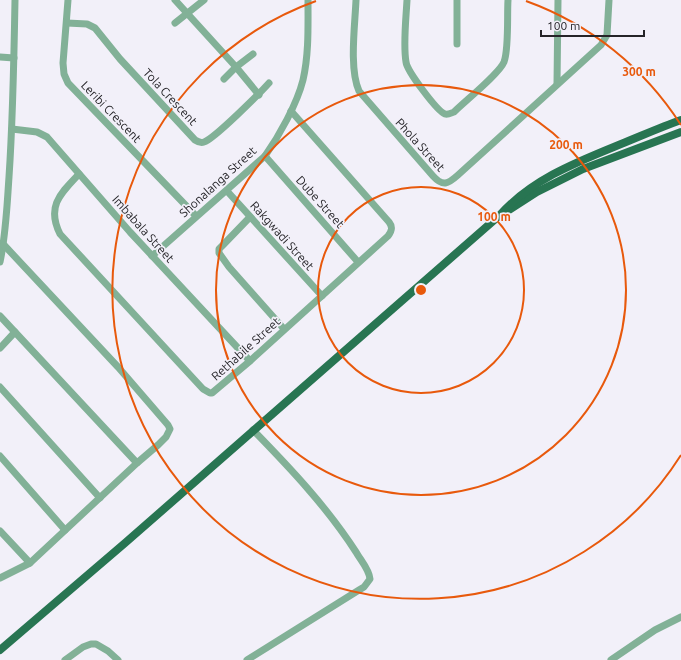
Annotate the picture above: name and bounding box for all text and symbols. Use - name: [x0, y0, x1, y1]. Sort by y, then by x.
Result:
- scale bar: [541, 12, 644, 38]
- text: 100 m: [547, 19, 580, 32]
- text: 300 m: [622, 65, 656, 78]
- street label: Tola Crescent: [141, 66, 200, 128]
- street label: Leribi Crescent: [79, 78, 144, 145]
- street label: Phola Street: [393, 116, 448, 174]
- text: 200 m: [549, 138, 583, 151]
- street label: Shonalanga Street: [177, 144, 259, 219]
- street label: Dube Street: [294, 173, 347, 230]
- street label: Imbabala Street: [110, 193, 177, 265]
- street label: Rakgwadi Street: [248, 199, 317, 273]
- text: 100 m: [477, 210, 511, 223]
- centre of rings: [414, 283, 428, 297]
- street label: Rethabile Street: [209, 314, 283, 383]

